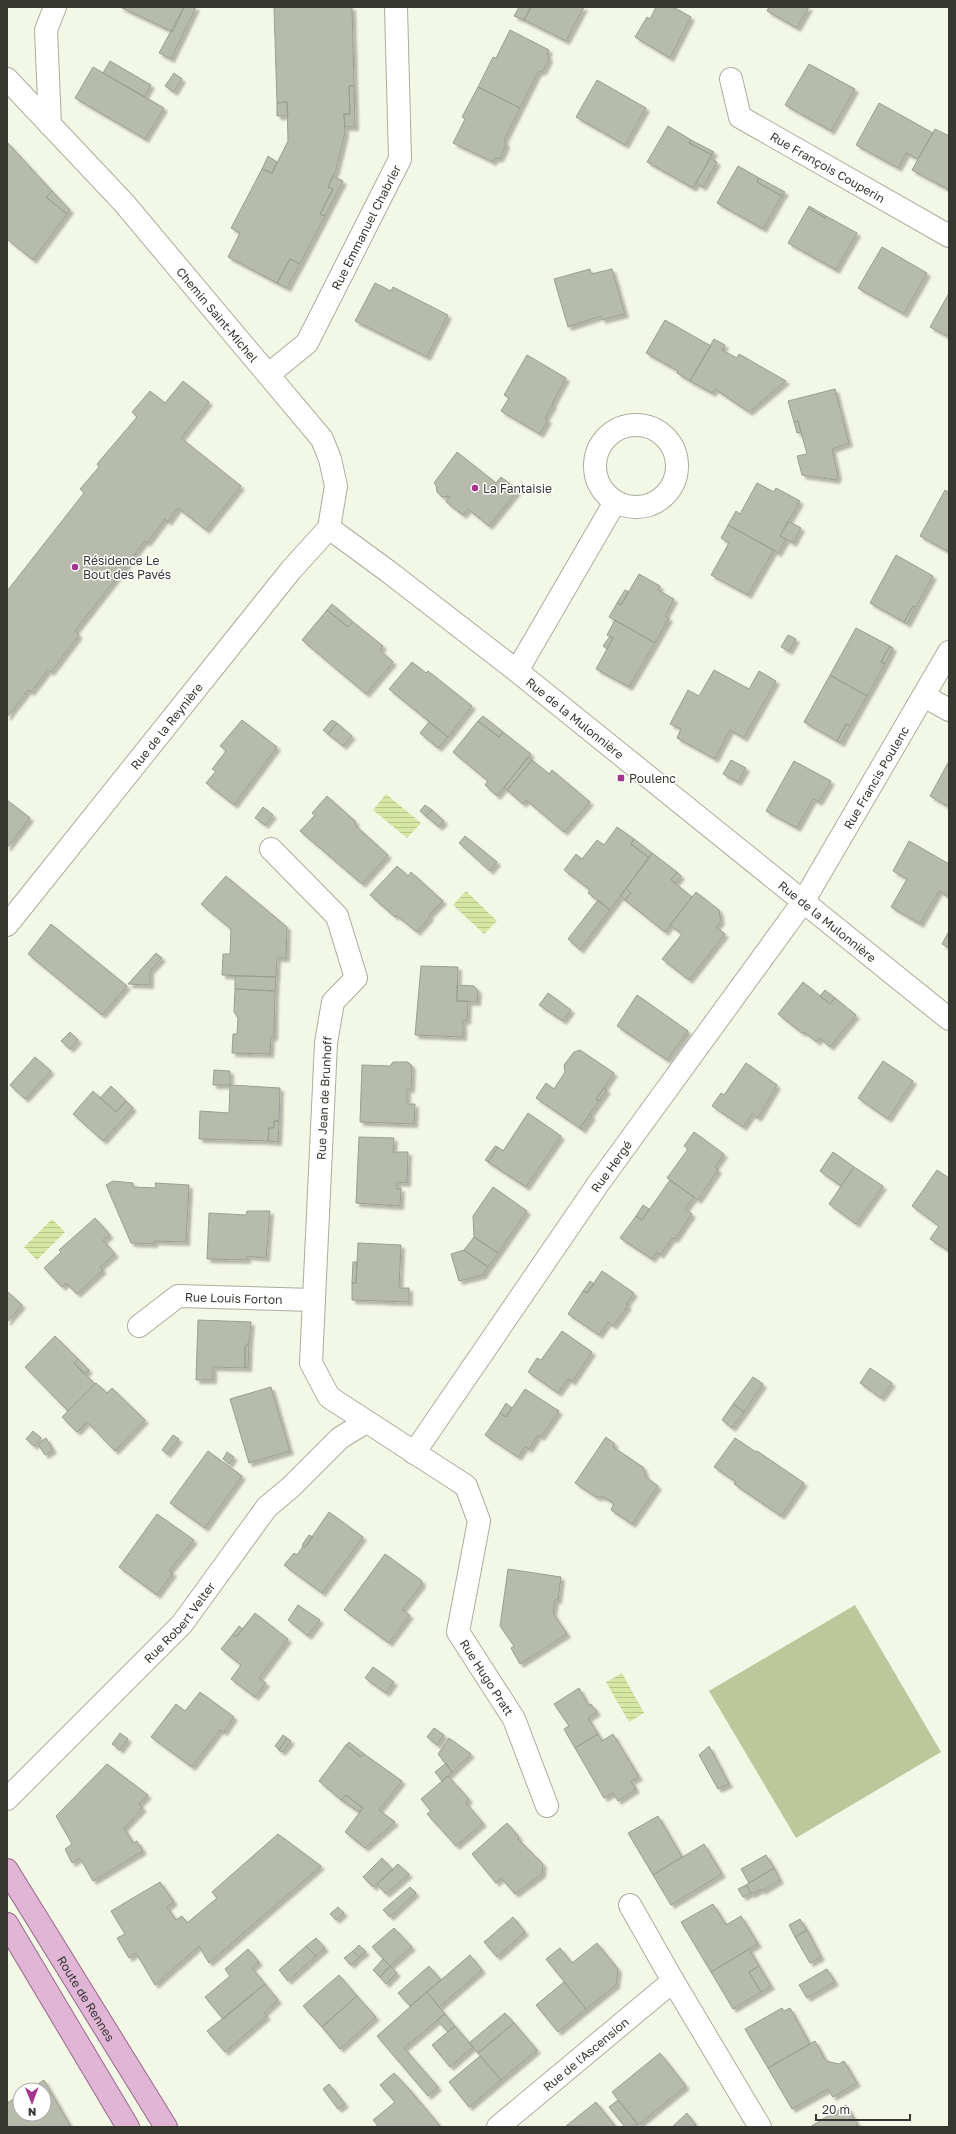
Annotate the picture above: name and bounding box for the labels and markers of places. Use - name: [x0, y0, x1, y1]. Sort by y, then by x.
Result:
- place label: La Fantaisie: [483, 481, 552, 496]
- marker: La Fantaisie: [470, 483, 480, 493]
- place label: Résidence Le Bout des Pavés: [83, 553, 171, 582]
- marker: Résidence Le Bout des Pavés: [70, 562, 80, 572]
- place label: Poulenc: [629, 771, 676, 786]
- marker: Poulenc: [616, 773, 626, 783]

